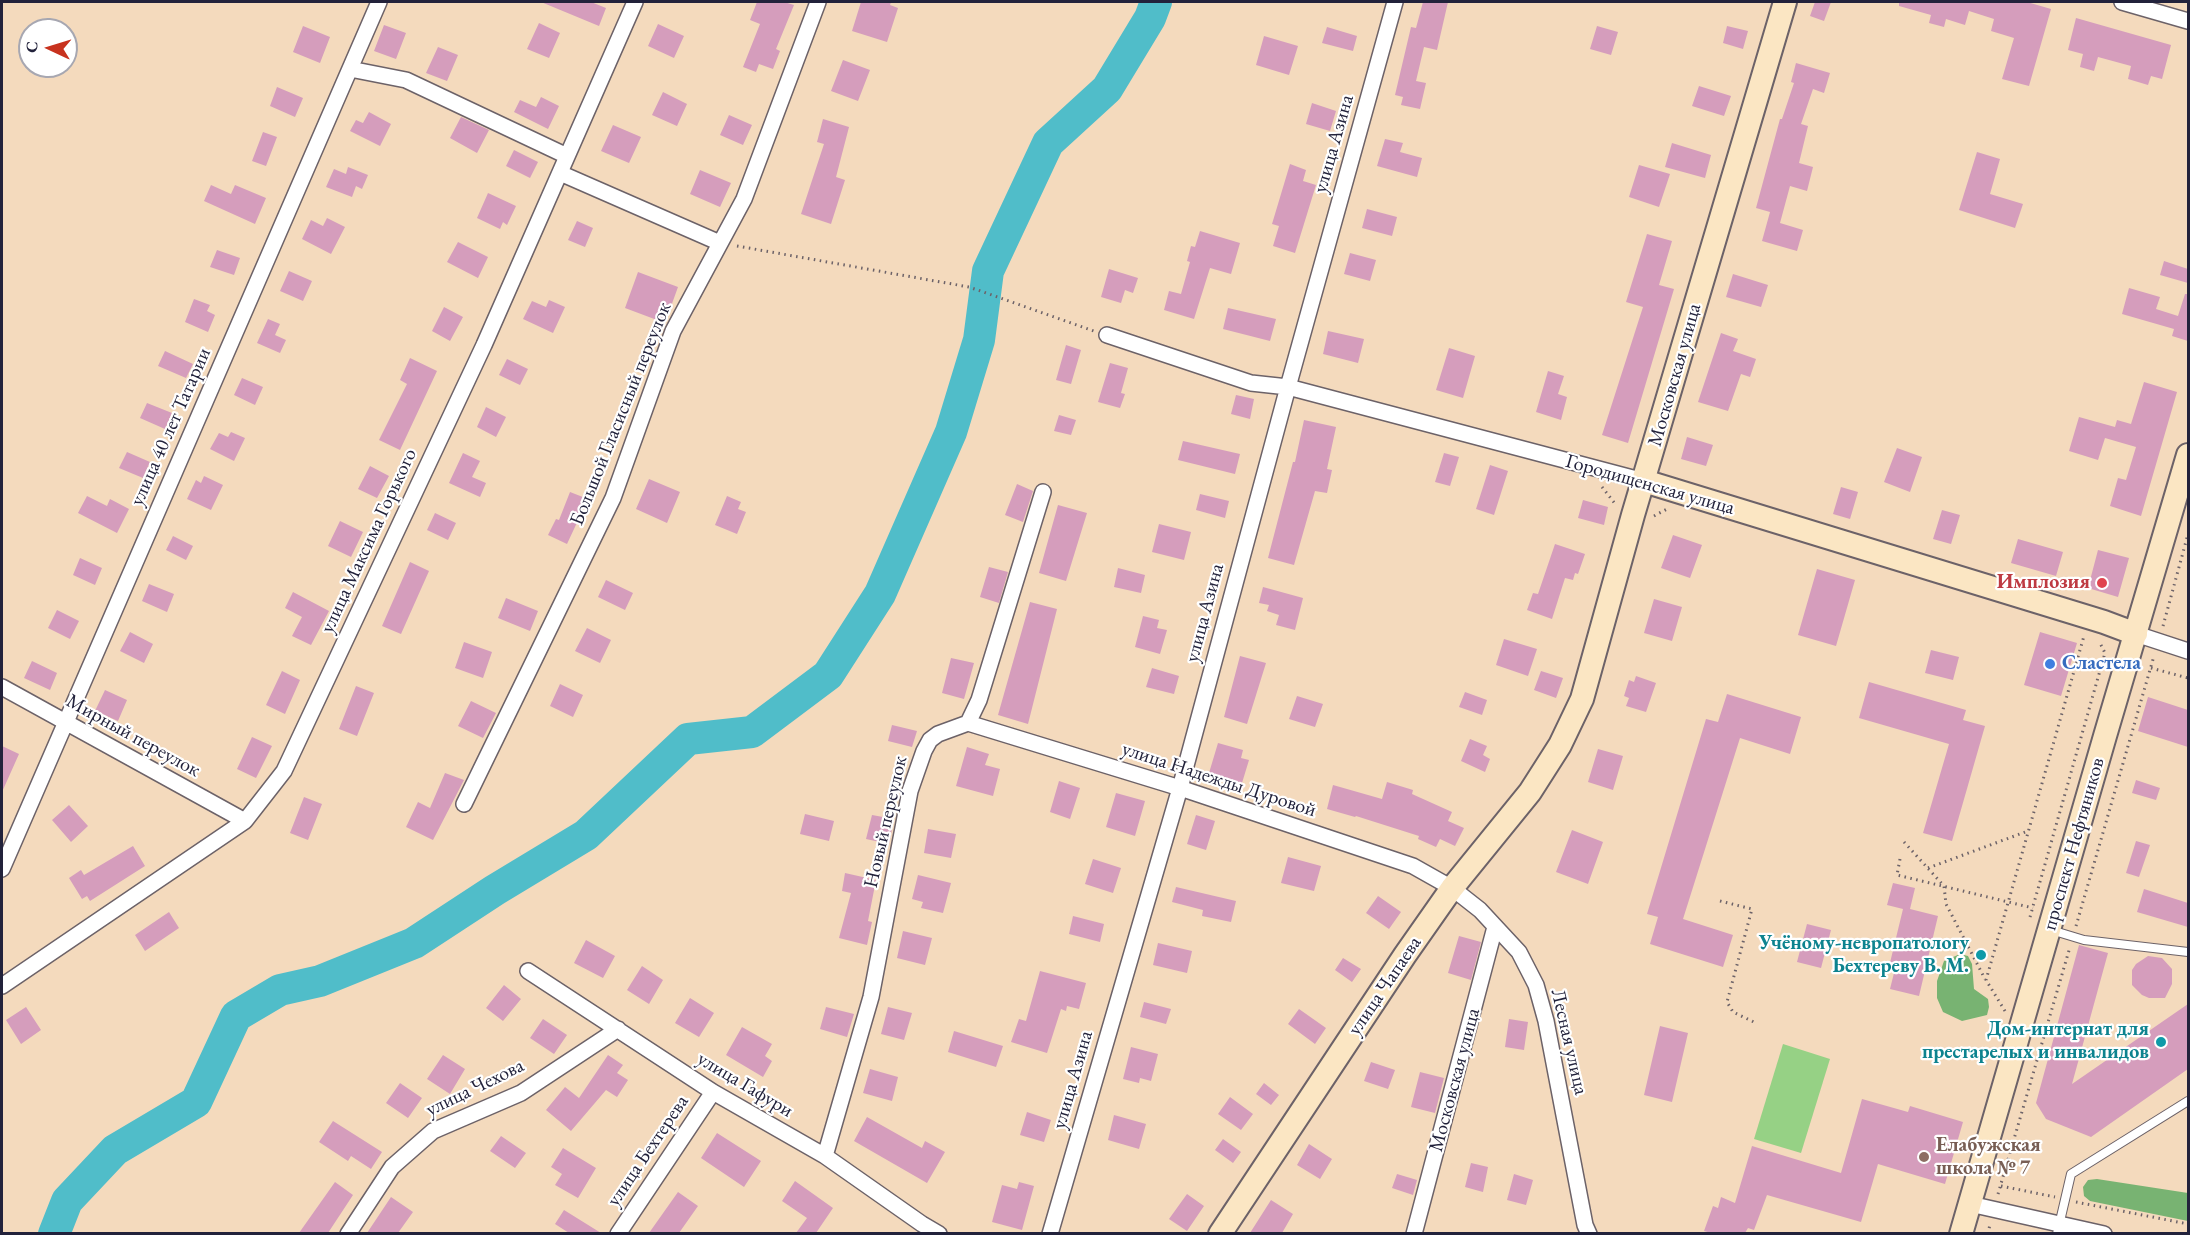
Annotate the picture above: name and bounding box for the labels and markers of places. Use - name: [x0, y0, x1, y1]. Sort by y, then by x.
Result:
- place label: Имплозия: [1997, 571, 2090, 595]
- marker: Имплозия: [2095, 576, 2109, 590]
- place label: Сластела: [2062, 652, 2141, 676]
- marker: Сластела: [2043, 657, 2057, 671]
- place label: Учёному-невропатологу Бехтереву В. М.: [1759, 932, 1969, 979]
- marker: Учёному-невропатологу Бехтереву В. М.: [1974, 948, 1988, 962]
- place label: Дом-интернат для престарелых и инвалидов: [1922, 1018, 2149, 1065]
- marker: Дом-интернат для престарелых и инвалидов: [2154, 1035, 2168, 1049]
- place label: Елабужская школа № 7: [1936, 1134, 2041, 1181]
- marker: Елабужская школа № 7: [1917, 1150, 1931, 1164]

